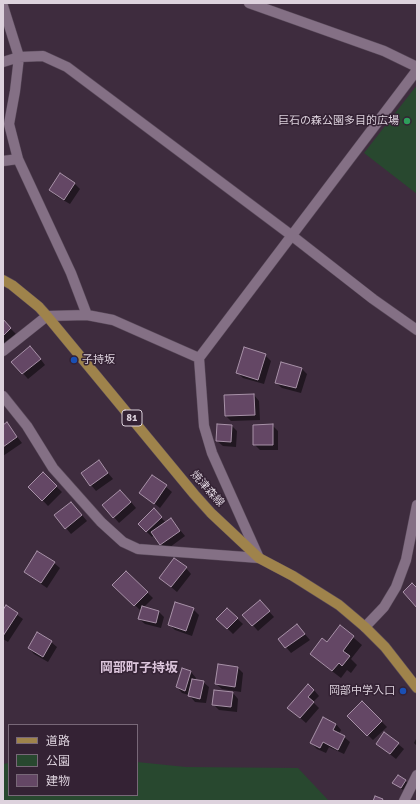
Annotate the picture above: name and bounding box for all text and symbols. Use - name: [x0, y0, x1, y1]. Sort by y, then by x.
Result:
- place label: 巨石の森公園多目的広場: [278, 114, 399, 128]
- marker: 巨石の森公園多目的広場: [402, 116, 412, 126]
- place label: 子持坂: [82, 353, 115, 367]
- marker: 子持坂: [69, 355, 79, 365]
- road number: 81: [122, 410, 142, 426]
- street label: 焼津森線: [187, 468, 227, 510]
- district label: 岡部町子持坂: [100, 661, 178, 677]
- place label: 岡部中学入口: [329, 684, 395, 698]
- marker: 岡部中学入口: [398, 686, 408, 696]
- legend: [8, 724, 138, 796]
- text: 道路: [46, 734, 70, 749]
- text: 公園: [46, 754, 70, 769]
- text: 建物: [46, 774, 70, 789]

